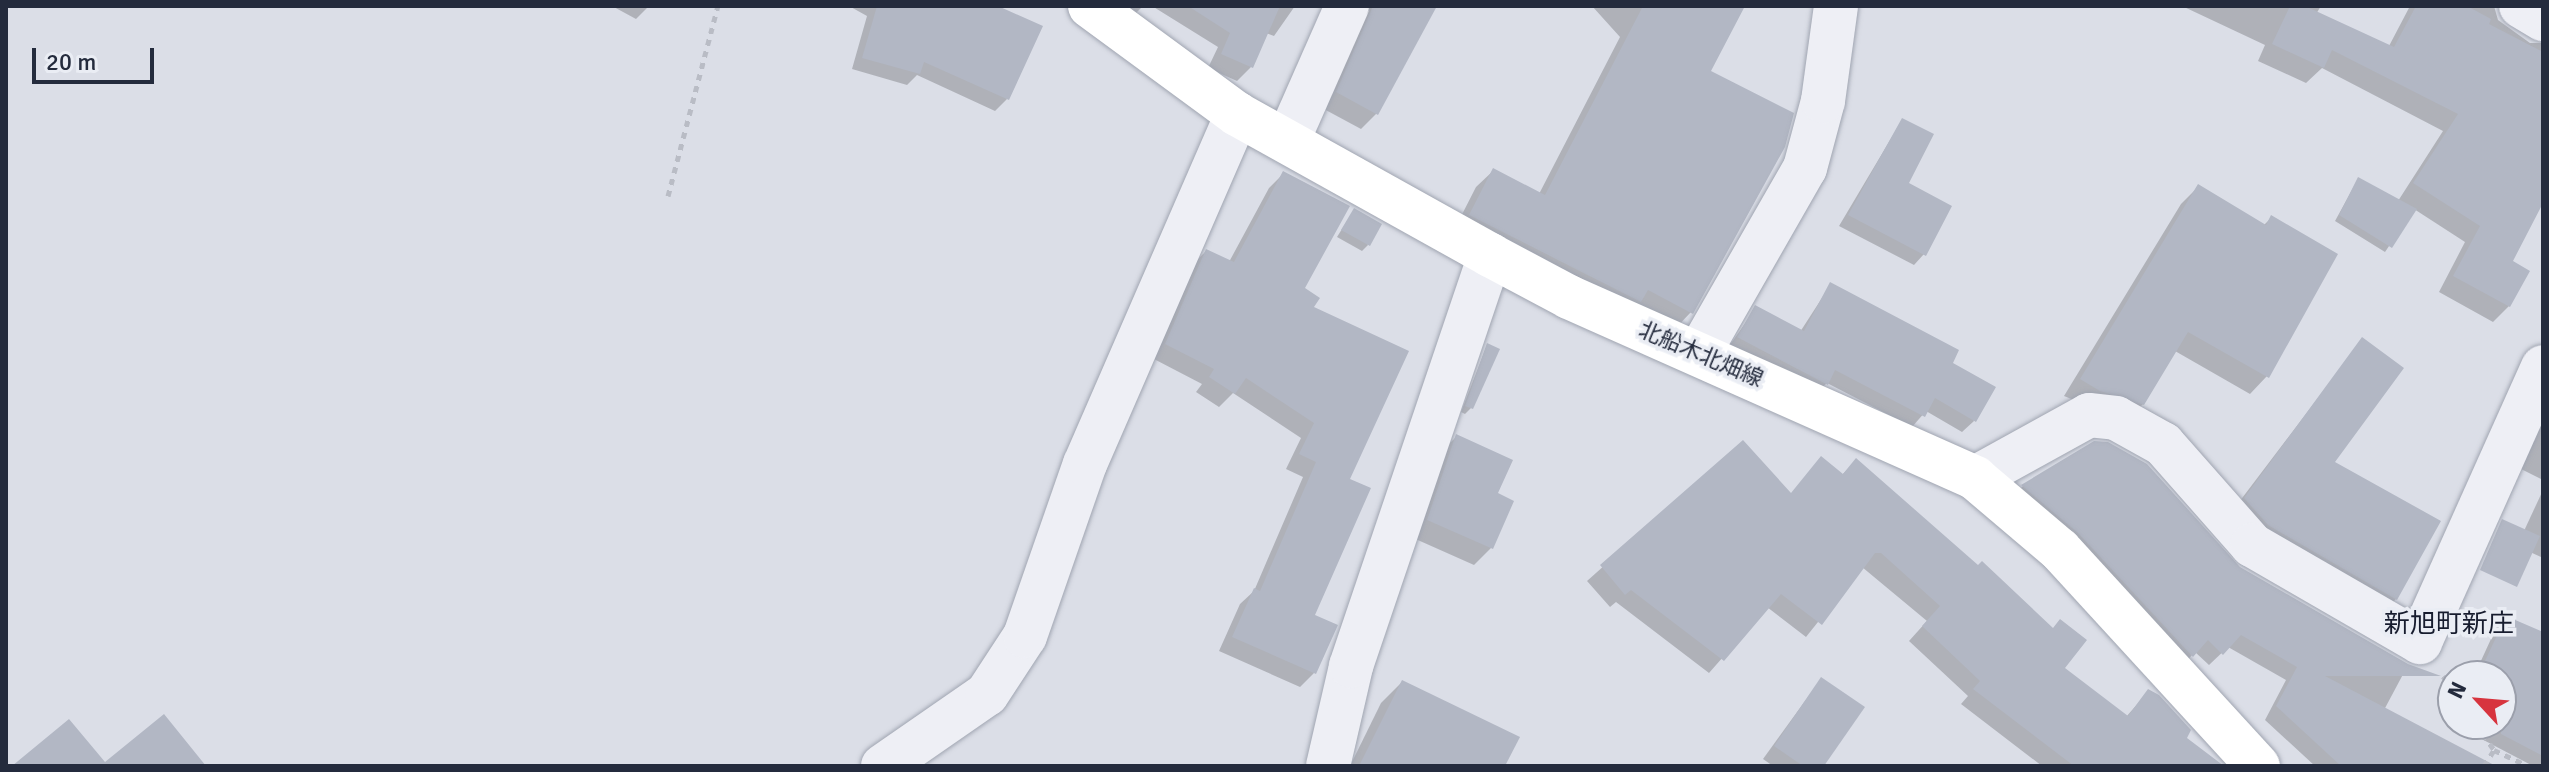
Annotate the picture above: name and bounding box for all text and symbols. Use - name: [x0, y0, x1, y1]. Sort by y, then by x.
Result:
- scale bar: [36, 32, 158, 82]
- text: 20 m: [46, 47, 96, 77]
- street label: 北船木北畑線: [1635, 316, 1767, 392]
- district label: 新旭町新庄: [2384, 609, 2514, 641]
- north arrow: [2437, 660, 2517, 740]
- text: N: [2441, 677, 2472, 703]

